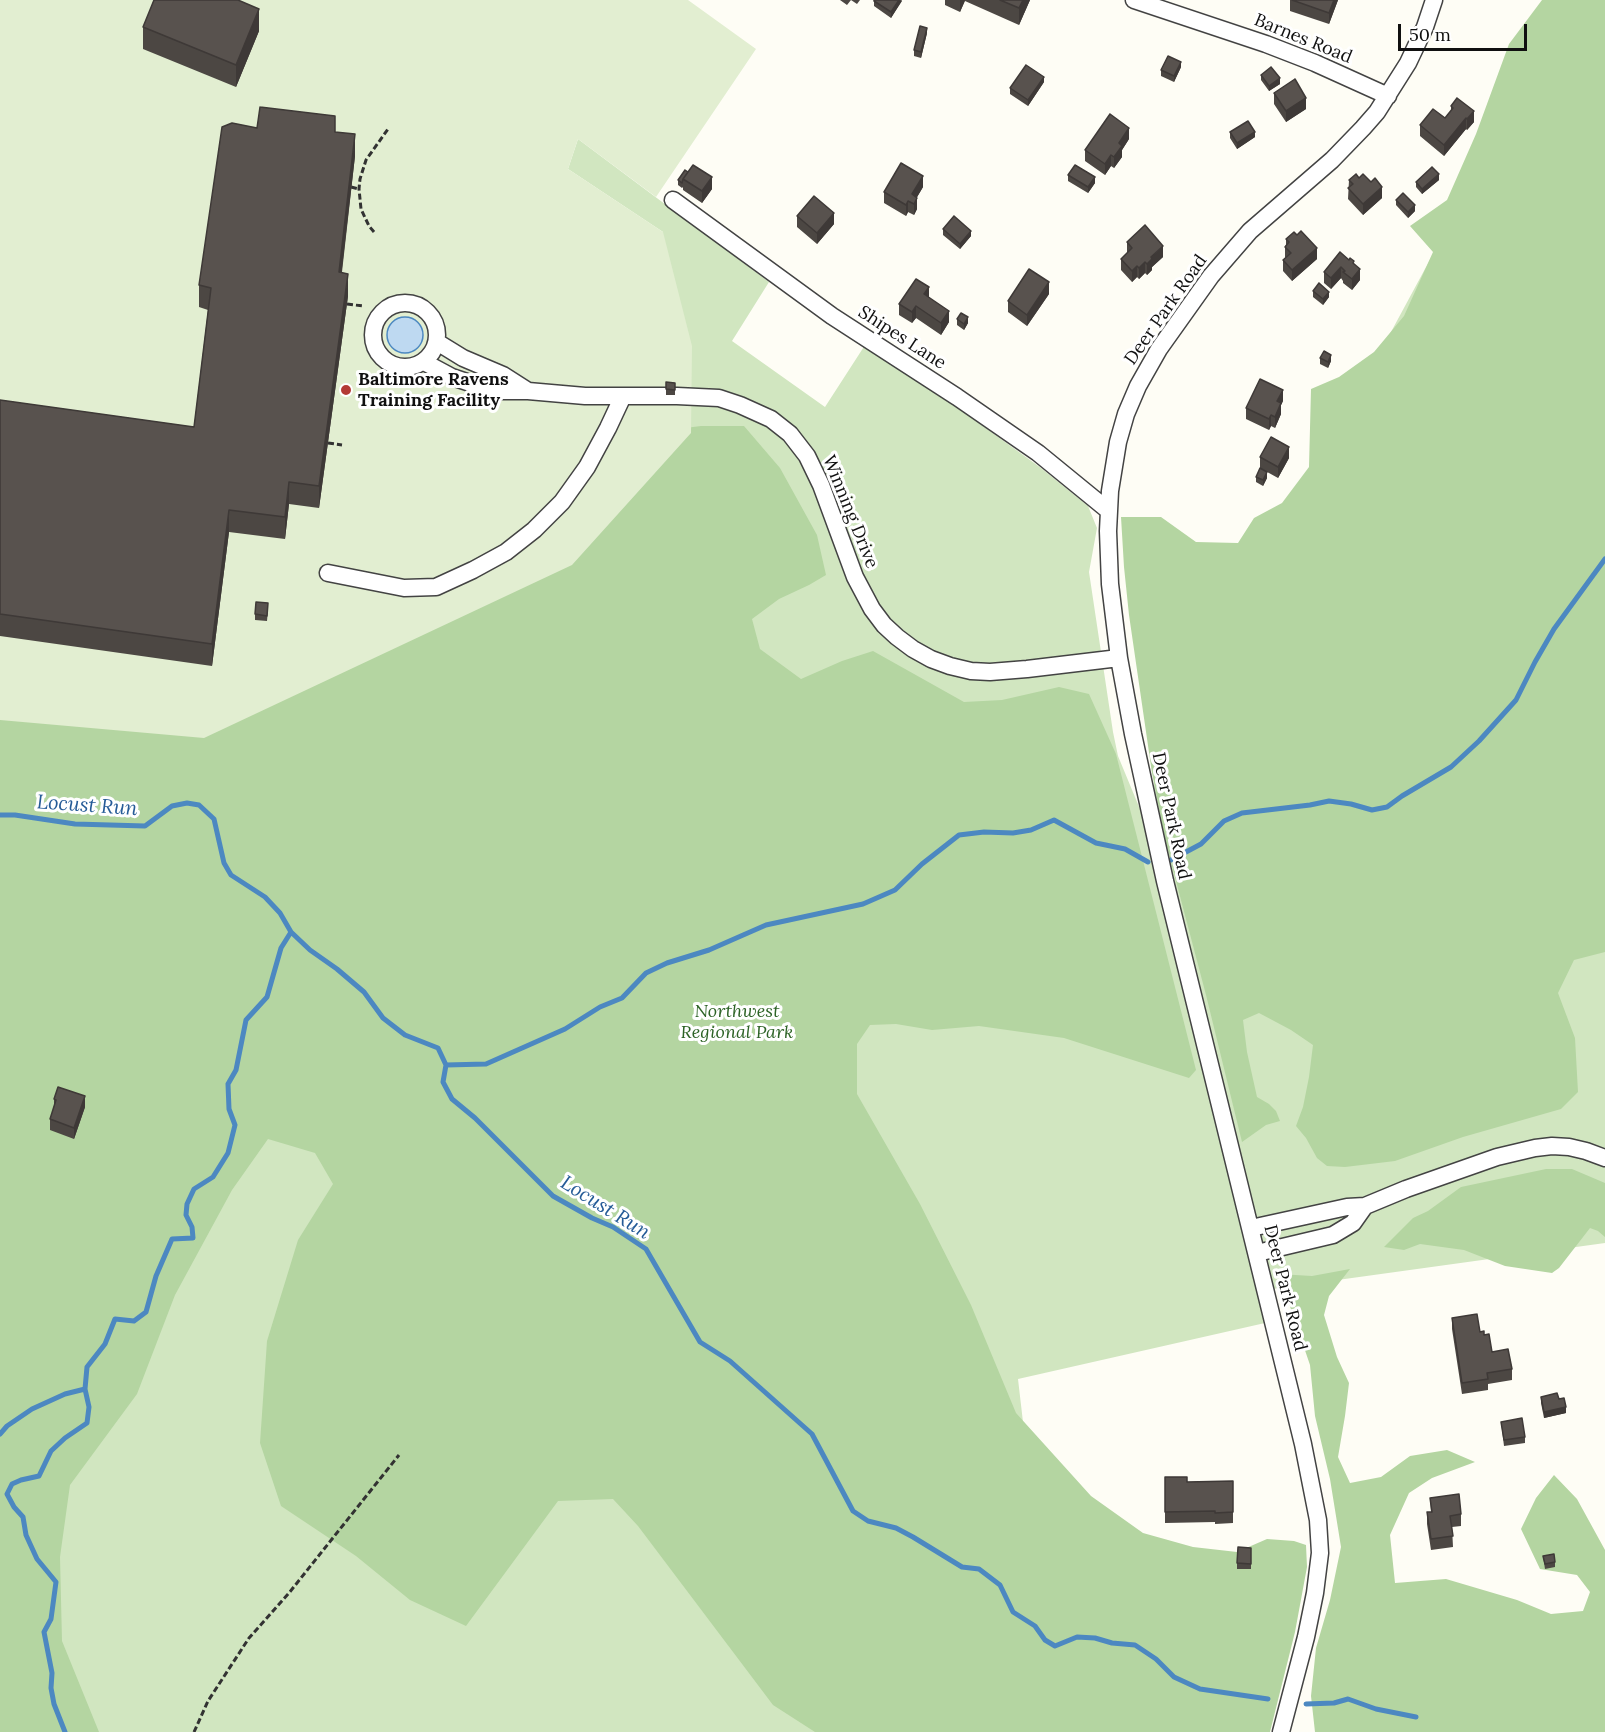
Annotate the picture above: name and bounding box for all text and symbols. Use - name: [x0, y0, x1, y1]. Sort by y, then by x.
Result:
- street label: Barnes Road: [1251, 10, 1355, 68]
- scale bar: [1401, 12, 1530, 50]
- text: 50 m: [1409, 23, 1451, 46]
- street label: Deer Park Road: [1120, 251, 1212, 369]
- street label: Shipes Lane: [854, 302, 950, 374]
- place label: Baltimore Ravens Training Facility: [358, 369, 509, 412]
- marker: Baltimore Ravens Training Facility: [339, 383, 353, 397]
- street label: Winning Drive: [817, 452, 883, 572]
- street label: Deer Park Road: [1147, 751, 1195, 881]
- water label: Locust Run: [36, 791, 138, 821]
- park label: Northwest Regional Park: [681, 1001, 793, 1044]
- water label: Locust Run: [556, 1171, 654, 1245]
- street label: Deer Park Road: [1259, 1223, 1311, 1353]

